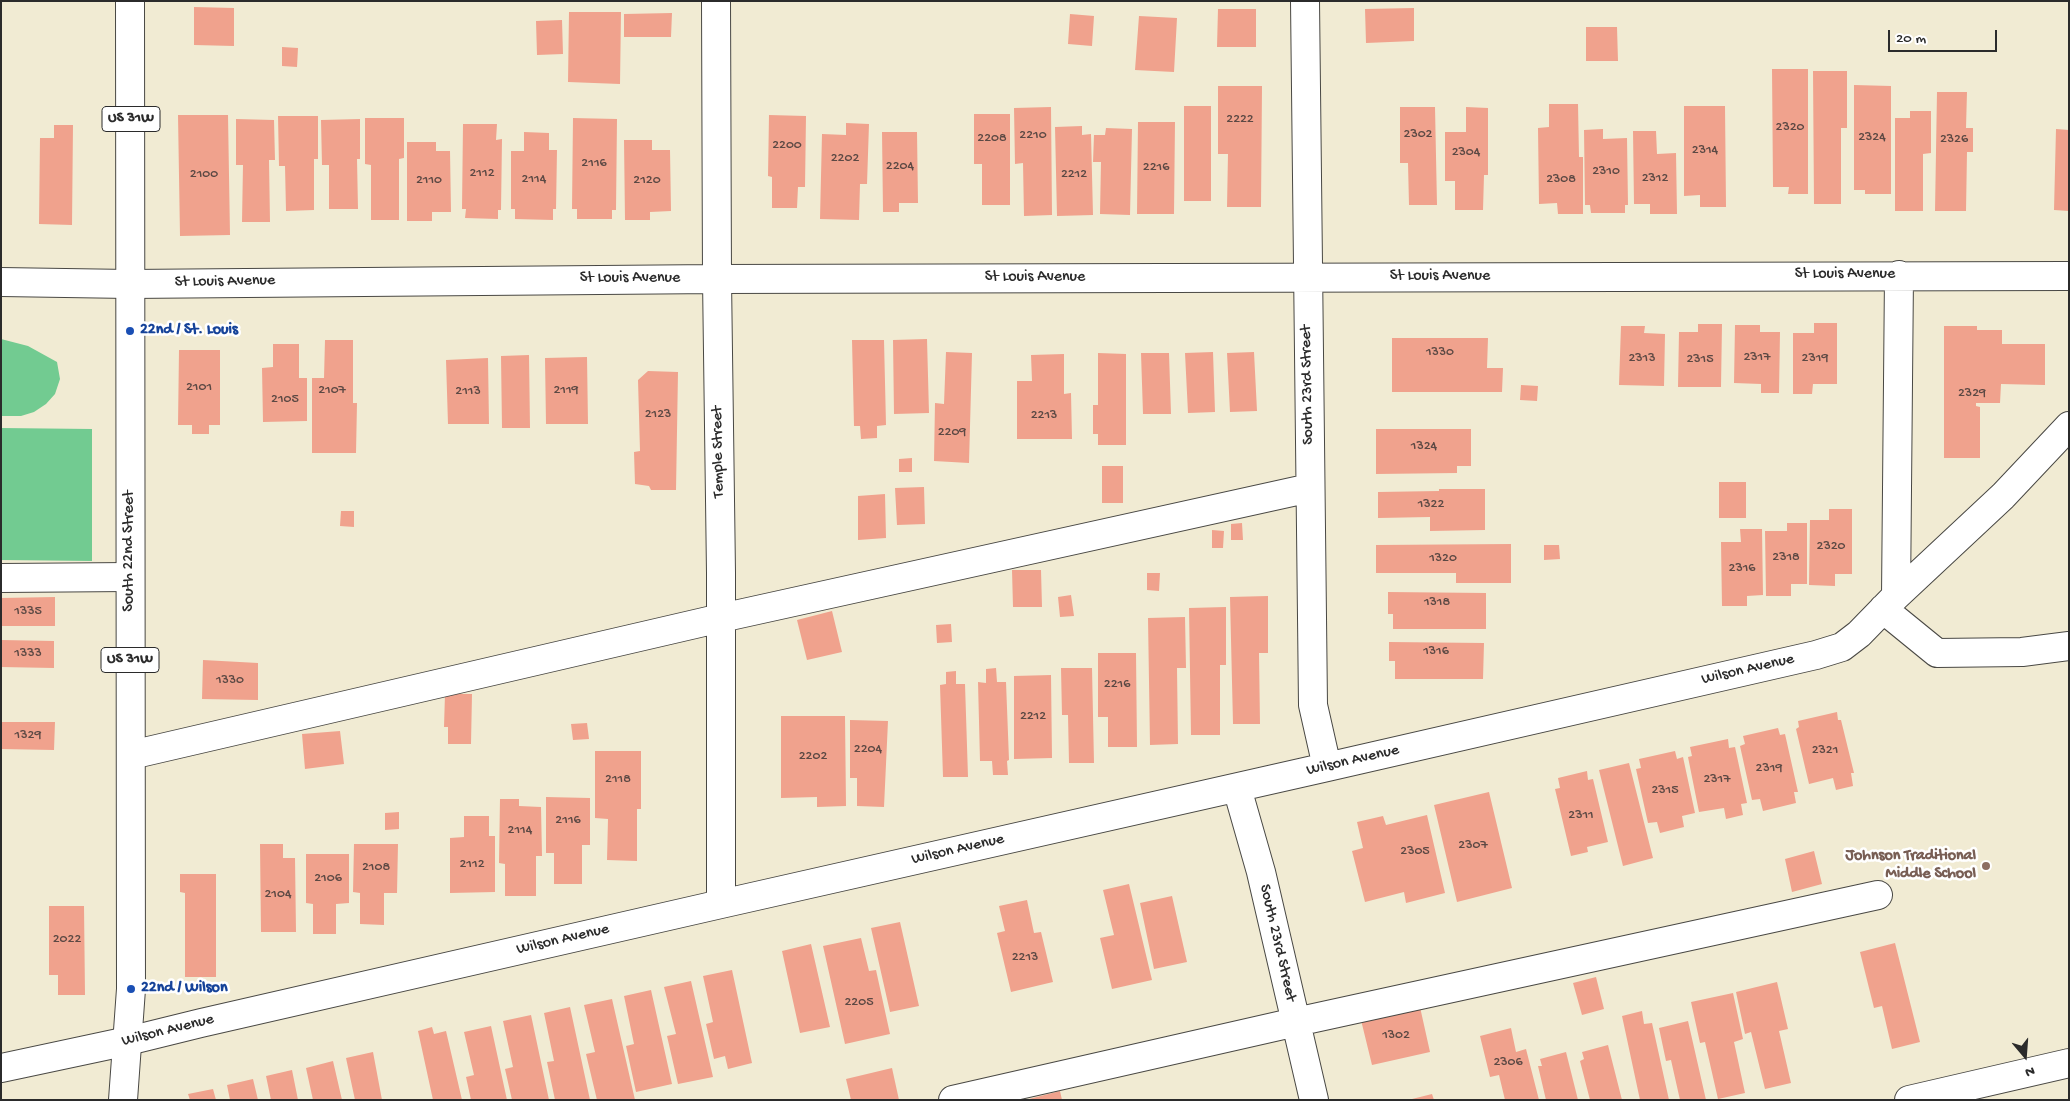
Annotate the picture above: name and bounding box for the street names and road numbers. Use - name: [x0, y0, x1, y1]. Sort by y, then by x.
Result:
- road number: US 31W: [102, 106, 160, 132]
- street label: St Louis Avenue: [1795, 265, 1895, 285]
- street label: St Louis Avenue: [1390, 267, 1490, 287]
- street label: St Louis Avenue: [985, 268, 1085, 288]
- street label: St Louis Avenue: [580, 269, 680, 289]
- street label: St Louis Avenue: [175, 272, 275, 292]
- street label: South 23rd Street: [1297, 325, 1319, 445]
- street label: Temple Street: [709, 406, 729, 498]
- street label: South 22nd Street: [120, 490, 140, 612]
- road number: US 31W: [101, 648, 159, 672]
- street label: Wilson Avenue: [1700, 650, 1796, 690]
- street label: Wilson Avenue: [1305, 741, 1401, 781]
- street label: Wilson Avenue: [910, 830, 1006, 870]
- street label: South 23rd Street: [1254, 882, 1300, 1004]
- street label: Wilson Avenue: [515, 920, 611, 960]
- street label: Wilson Avenue: [120, 1010, 216, 1052]

